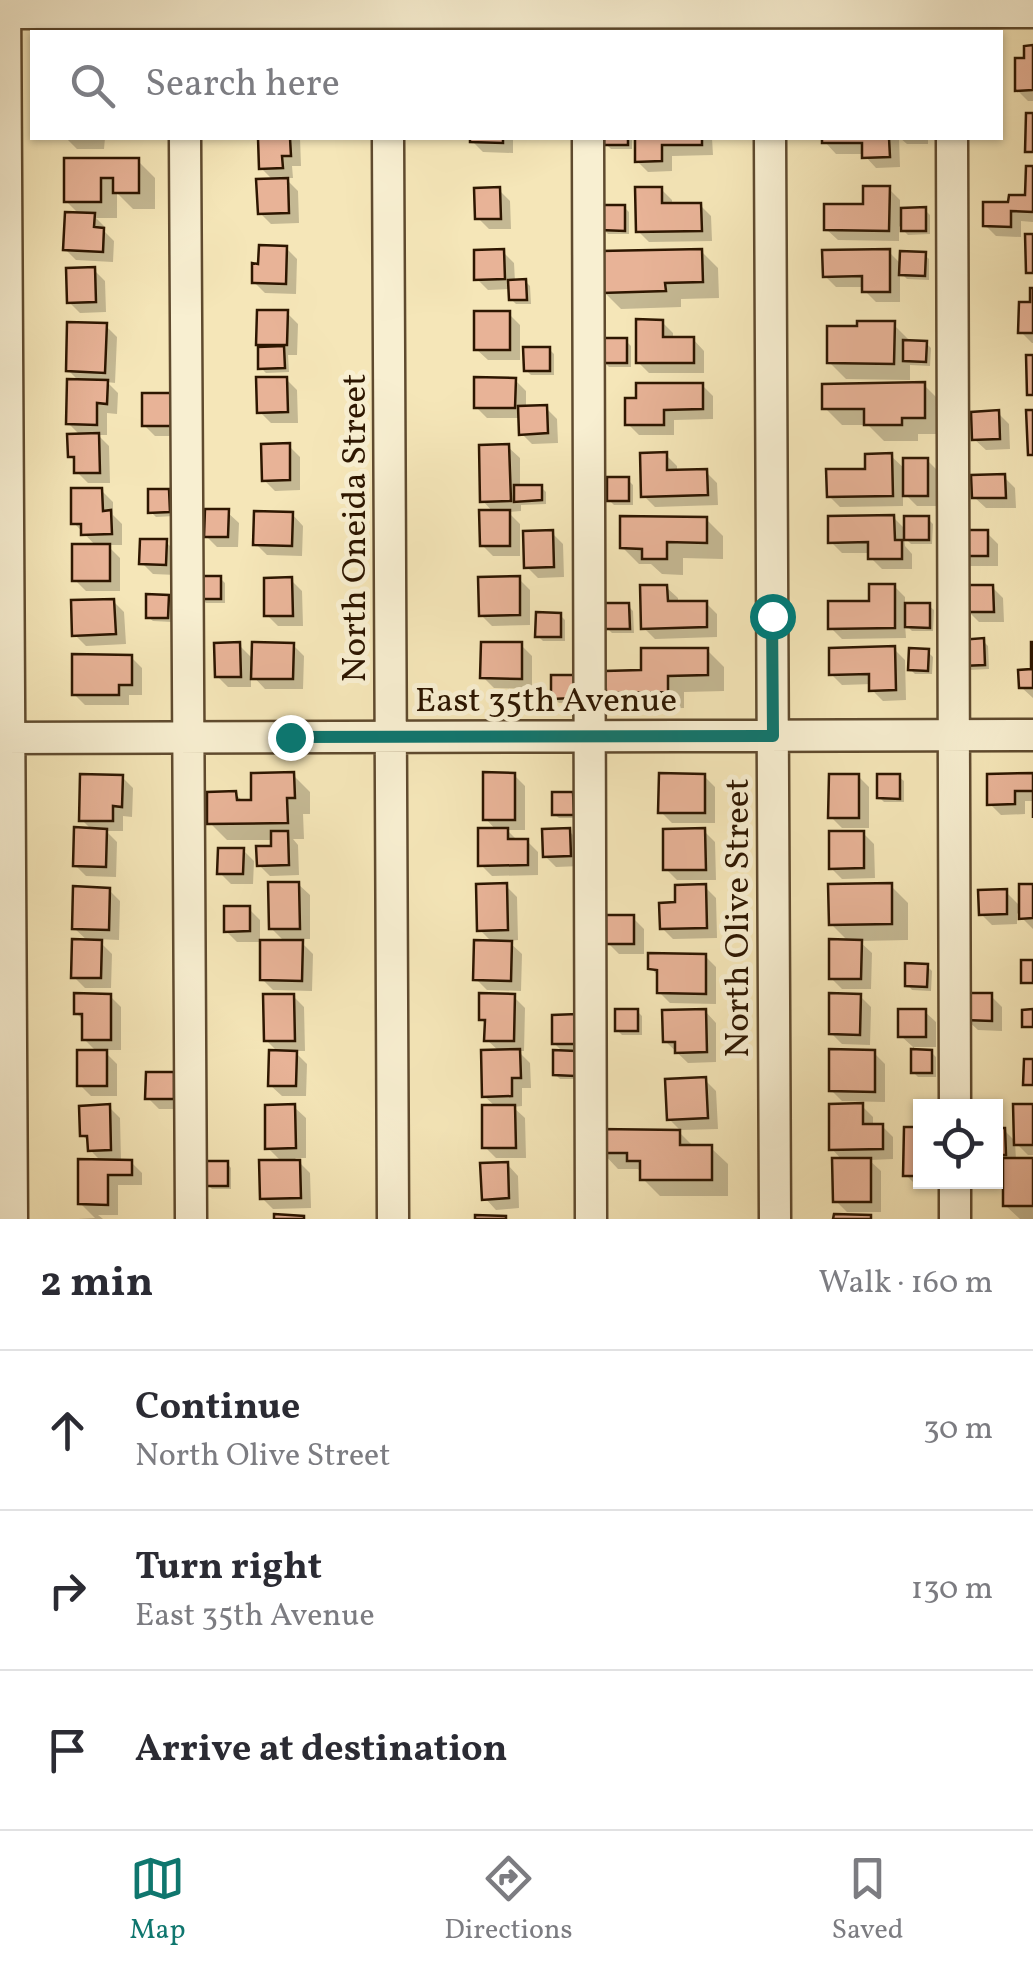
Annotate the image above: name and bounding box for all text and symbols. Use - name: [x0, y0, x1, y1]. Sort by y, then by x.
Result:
- search box: [30, 30, 1003, 140]
- icon: search: [65, 58, 120, 113]
- text: Search here: [145, 59, 340, 112]
- street label: North Oneida Street: [332, 374, 380, 682]
- route start: [750, 594, 796, 640]
- street label: East 35th Avenue: [415, 678, 677, 726]
- route end: [268, 715, 314, 761]
- street label: North Olive Street: [715, 778, 763, 1058]
- map controls: [913, 1099, 1003, 1189]
- button: locate: [913, 1099, 1003, 1189]
- text: 2 min: [40, 1255, 153, 1314]
- text: Walk · 160 m: [819, 1262, 993, 1306]
- text: Continue: [135, 1382, 300, 1435]
- icon: ahead: [40, 1403, 95, 1458]
- text: 30 m: [923, 1408, 993, 1452]
- text: North Olive Street: [135, 1435, 391, 1479]
- text: Turn right: [135, 1542, 322, 1595]
- icon: right: [40, 1563, 95, 1618]
- text: 130 m: [911, 1568, 993, 1612]
- text: East 35th Avenue: [135, 1595, 375, 1639]
- icon: arrive: [40, 1723, 95, 1778]
- text: Arrive at destination: [135, 1724, 508, 1777]
- tab: Map: [129, 1851, 185, 1950]
- tab: Directions: [444, 1851, 573, 1950]
- tab: Saved: [831, 1851, 904, 1950]

